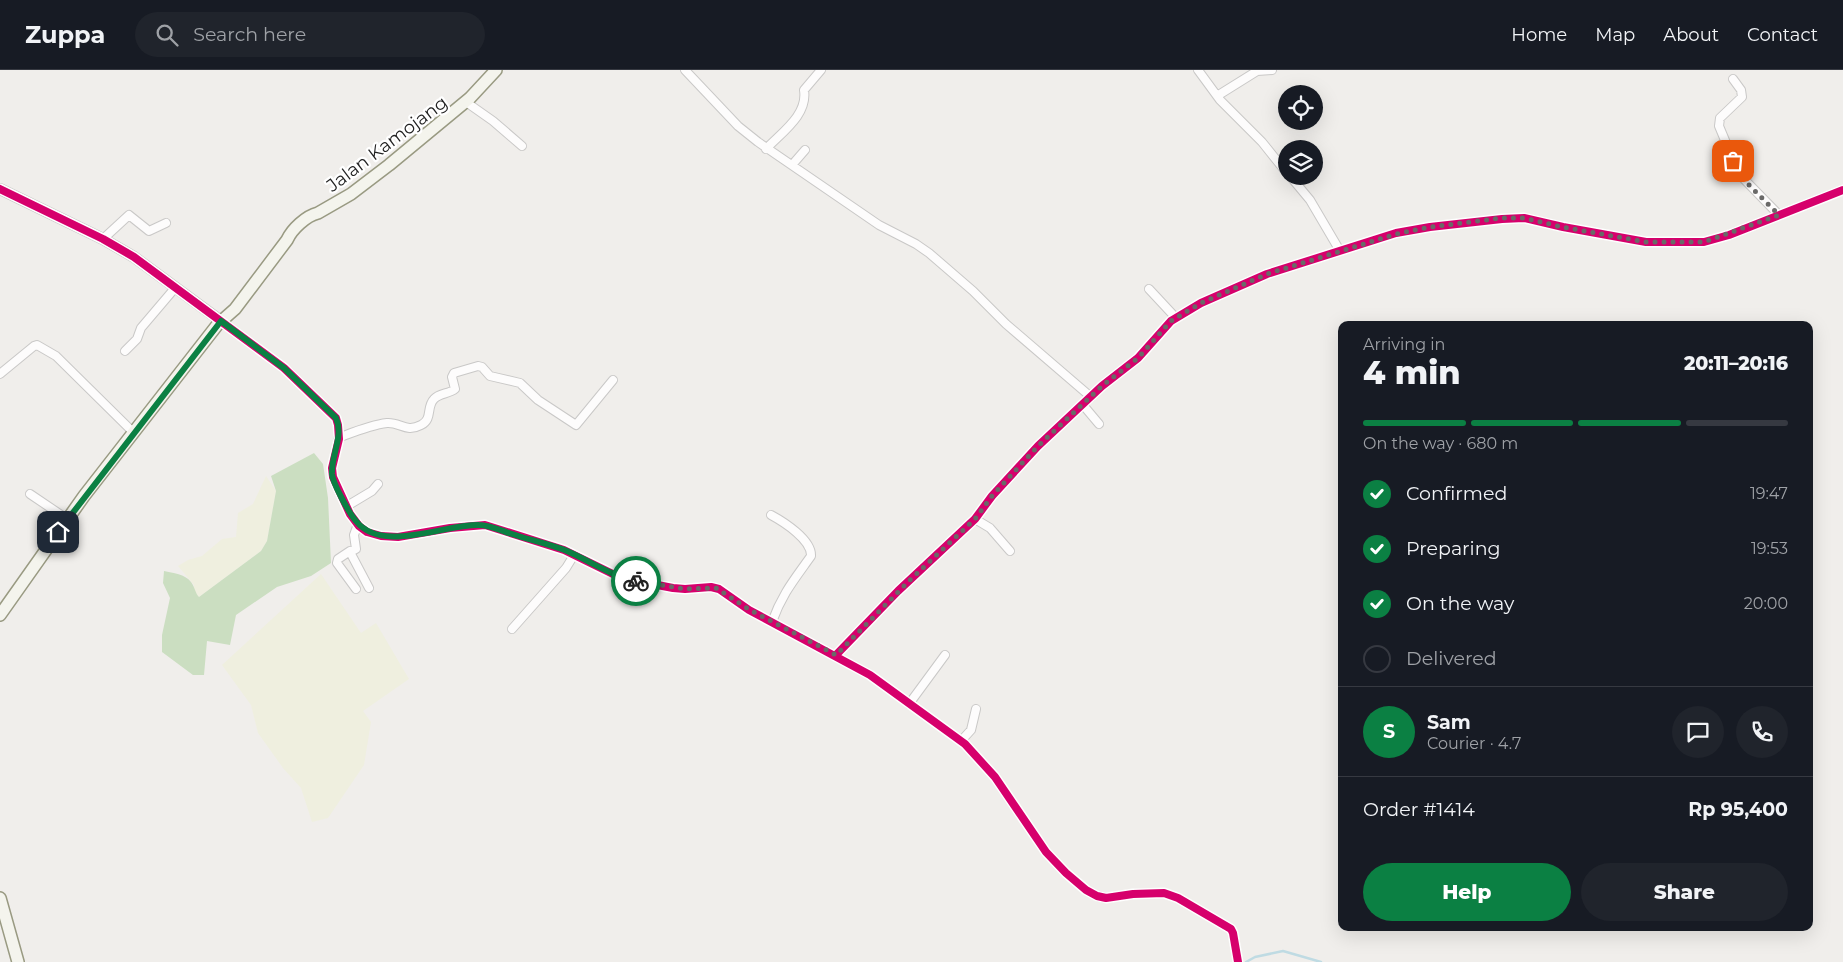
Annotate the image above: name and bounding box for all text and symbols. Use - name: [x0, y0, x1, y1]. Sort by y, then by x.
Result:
- search box: [135, 12, 485, 57]
- text: Zuppa: [25, 20, 105, 49]
- icon: search: [153, 21, 181, 49]
- text: Search here: [193, 23, 306, 46]
- text: Home: [1511, 24, 1567, 46]
- text: Map: [1595, 24, 1635, 46]
- text: About: [1663, 24, 1719, 46]
- text: Contact: [1747, 24, 1818, 46]
- map controls: [1278, 85, 1323, 185]
- button: locate: [1278, 85, 1323, 130]
- street label: Jalan Kamojang: [321, 91, 452, 197]
- button: layers: [1278, 140, 1323, 185]
- pin: [1712, 140, 1754, 182]
- icon: bag: [1719, 147, 1747, 175]
- text: Arriving in: [1363, 335, 1445, 354]
- text: 20:11–20:16: [1684, 352, 1788, 375]
- text: 4 min: [1363, 353, 1460, 392]
- text: On the way · 680 m: [1363, 434, 1518, 453]
- icon: check: [1363, 480, 1391, 508]
- text: Confirmed: [1406, 482, 1507, 505]
- text: 19:47: [1750, 484, 1788, 503]
- pin: [37, 511, 79, 553]
- icon: home: [44, 518, 72, 546]
- icon: check: [1363, 535, 1391, 563]
- text: Preparing: [1406, 537, 1501, 560]
- text: 19:53: [1751, 539, 1788, 558]
- courier: [611, 556, 661, 606]
- icon: bike: [622, 567, 650, 595]
- icon: check: [1363, 590, 1391, 618]
- text: On the way: [1406, 592, 1514, 615]
- text: 20:00: [1744, 594, 1788, 613]
- text: Delivered: [1406, 647, 1497, 670]
- button: chat: [1672, 706, 1724, 758]
- button: phone: [1736, 706, 1788, 758]
- text: Sam: [1427, 711, 1471, 734]
- text: S: [1383, 720, 1395, 743]
- text: Courier · 4.7: [1427, 734, 1521, 753]
- text: Order #1414: [1363, 798, 1475, 821]
- text: Rp 95,400: [1688, 798, 1788, 821]
- button: Help: [1363, 863, 1571, 921]
- button: Share: [1581, 863, 1788, 921]

